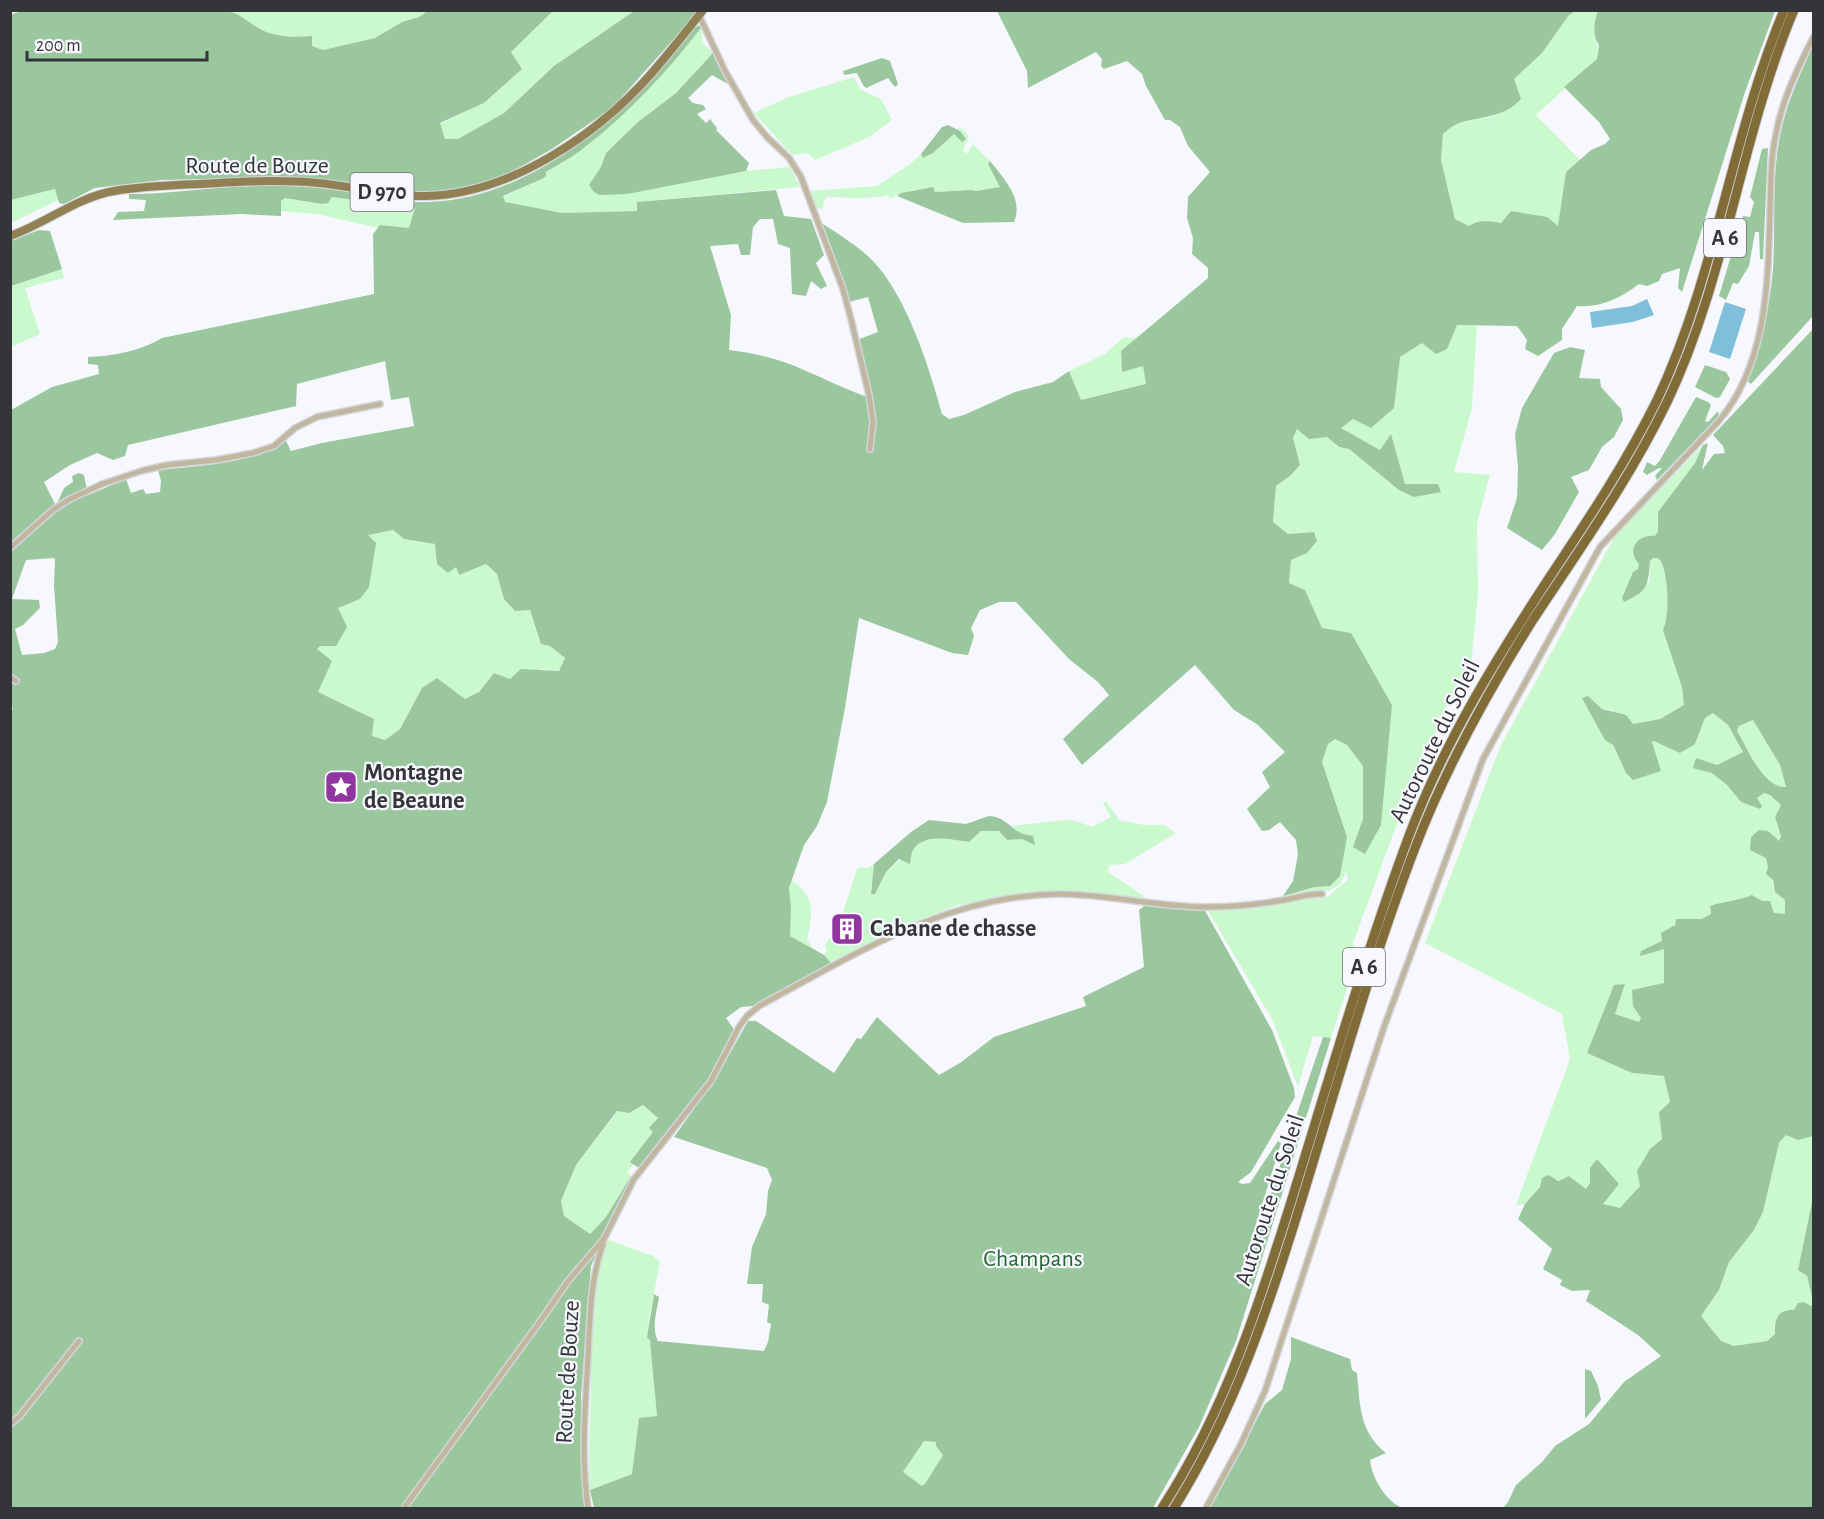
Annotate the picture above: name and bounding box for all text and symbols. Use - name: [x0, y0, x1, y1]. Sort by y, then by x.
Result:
- scale bar: [27, 24, 207, 62]
- text: 200 m: [36, 37, 81, 55]
- street label: Route de Bouze: [185, 154, 329, 178]
- road number: D 970: [350, 173, 413, 211]
- road number: A 6: [1704, 219, 1746, 257]
- street label: Autoroute du Soleil: [1385, 655, 1485, 827]
- place label: Montagne de Beaune: [364, 761, 465, 813]
- place icon: Montagne de Beaune: [323, 769, 359, 805]
- building icon: Cabane de chasse: [829, 911, 865, 947]
- place label: Cabane de chasse: [870, 917, 1036, 941]
- road number: A 6: [1343, 948, 1385, 986]
- street label: Autoroute du Soleil: [1231, 1111, 1309, 1289]
- park label: Champans: [983, 1247, 1083, 1271]
- street label: Route de Bouze: [552, 1300, 584, 1444]

